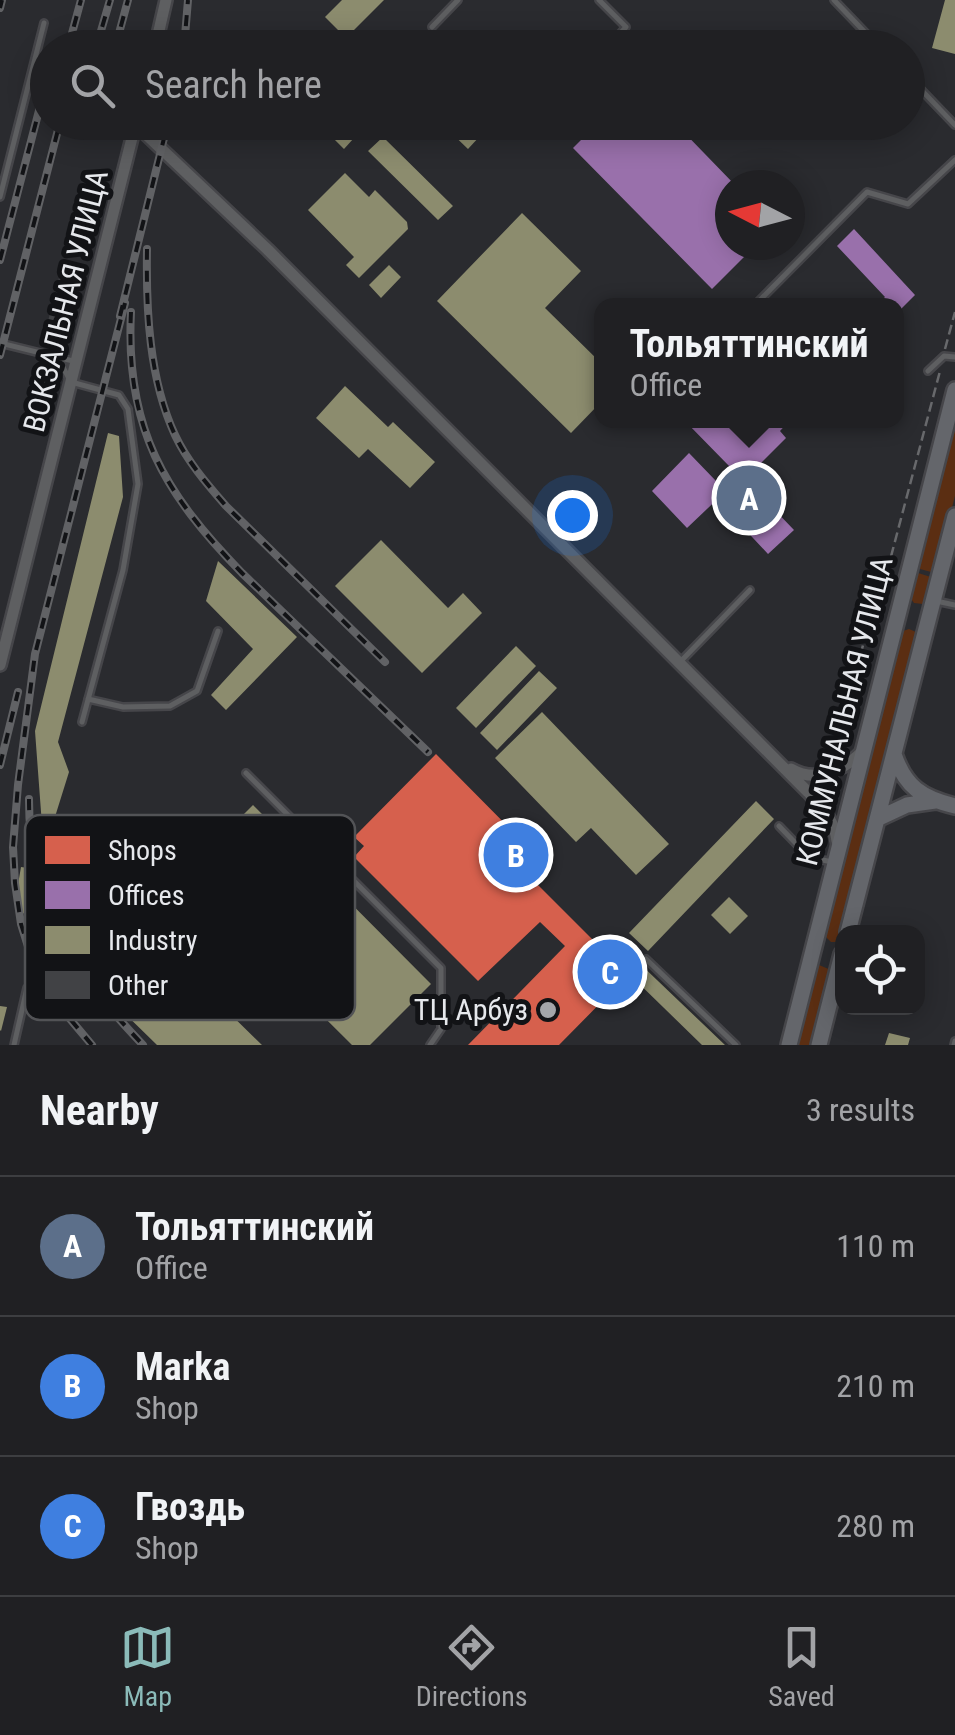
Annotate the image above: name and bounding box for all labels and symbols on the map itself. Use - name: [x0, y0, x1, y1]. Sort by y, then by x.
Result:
- street label: ВОКЗАЛЬНАЯ УЛИЦА: [16, 166, 115, 435]
- north arrow: [715, 170, 805, 260]
- pin: A: [716, 460, 782, 536]
- your location: [547, 490, 598, 541]
- street label: КОММУНАЛЬНАЯ УЛИЦА: [789, 553, 900, 869]
- legend: [25, 815, 355, 1020]
- pin: B: [484, 818, 548, 892]
- text: Shops: [108, 834, 177, 867]
- text: Offices: [108, 879, 185, 912]
- text: Industry: [108, 924, 198, 957]
- pin: C: [578, 934, 642, 1010]
- text: Other: [108, 969, 168, 1002]
- place label: ТЦ Арбуз: [414, 992, 528, 1027]
- marker: ТЦ Арбуз: [537, 999, 559, 1021]

